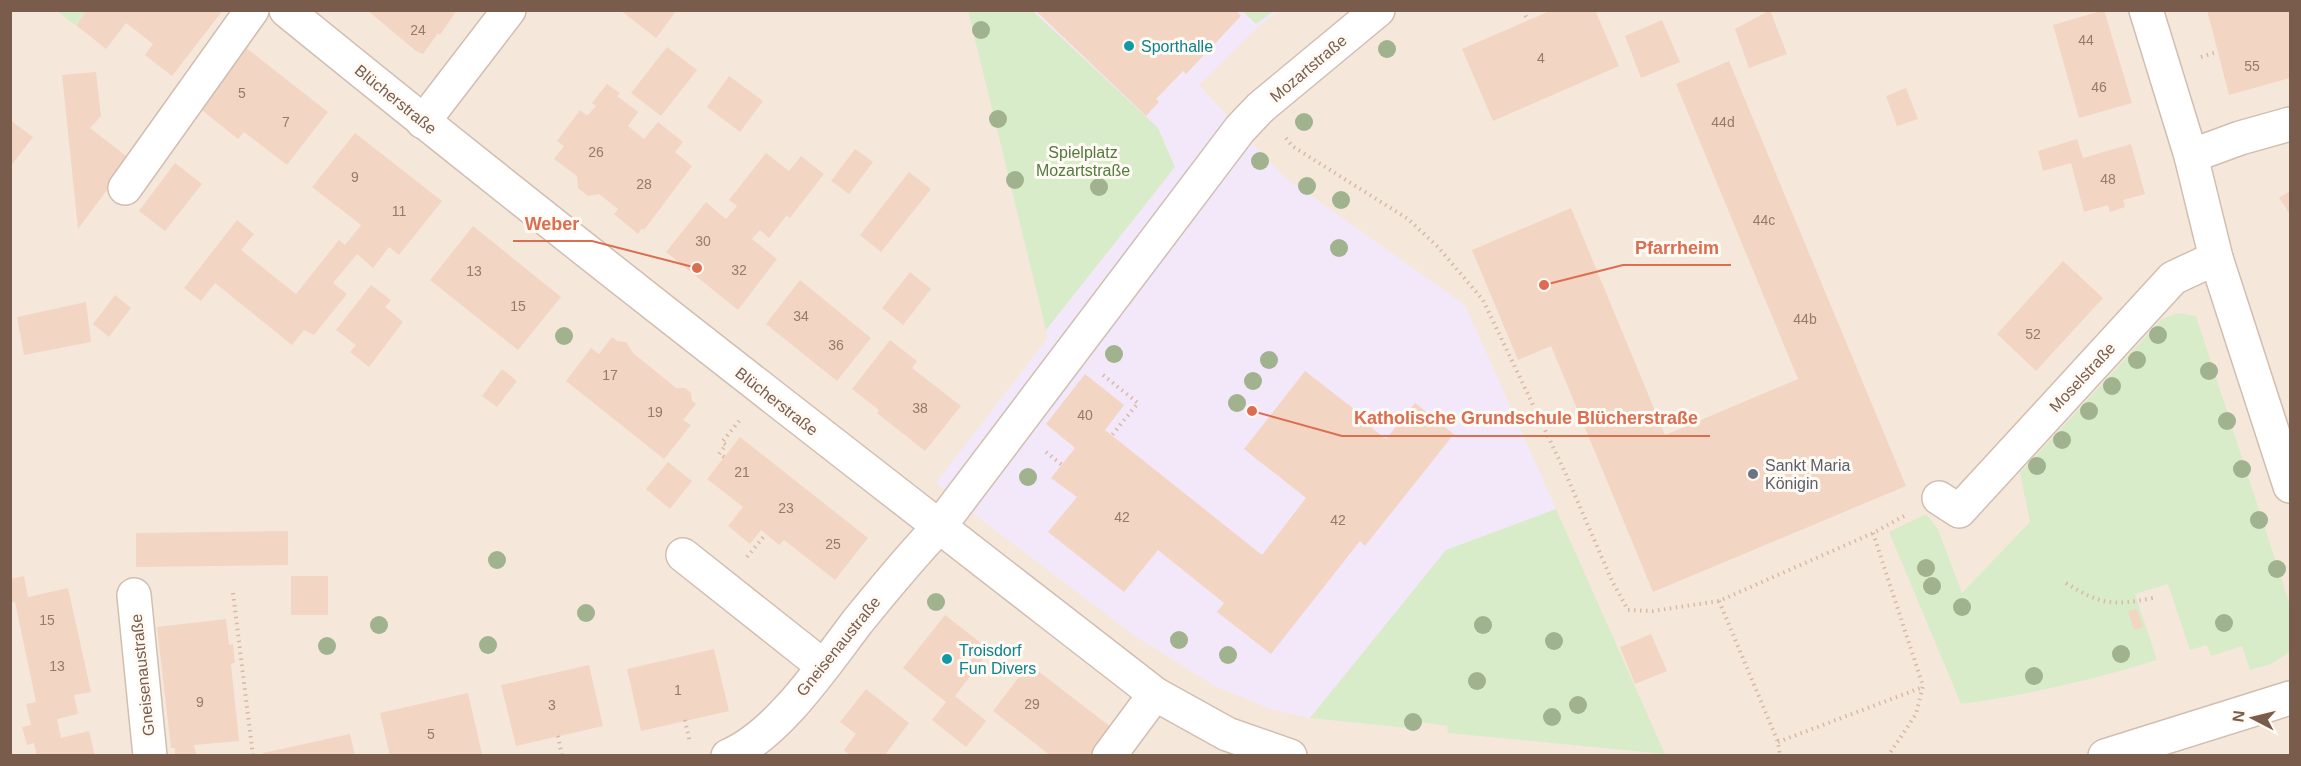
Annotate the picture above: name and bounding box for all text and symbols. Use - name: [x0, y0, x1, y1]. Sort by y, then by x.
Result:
- house number: 24: [410, 22, 426, 38]
- street label: Mozartstraße: [1267, 32, 1350, 105]
- house number: 44: [2078, 32, 2094, 48]
- place label: Sporthalle: [1141, 38, 1213, 55]
- marker: Sporthalle: [1122, 39, 1136, 53]
- house number: 4: [1537, 50, 1545, 66]
- house number: 55: [2244, 58, 2260, 74]
- street label: Blücherstraße: [352, 61, 440, 137]
- house number: 46: [2091, 79, 2107, 95]
- house number: 5: [238, 85, 246, 101]
- house number: 7: [282, 114, 290, 130]
- house number: 44d: [1711, 114, 1735, 130]
- house number: 26: [588, 144, 604, 160]
- park label: Spielplatz Mozartstraße: [1036, 144, 1130, 179]
- house number: 9: [351, 169, 359, 185]
- house number: 48: [2100, 171, 2116, 187]
- house number: 28: [636, 176, 652, 192]
- house number: 11: [392, 203, 406, 219]
- callout: Weber: [513, 205, 592, 241]
- house number: 44c: [1753, 212, 1775, 228]
- text: Weber: [525, 214, 579, 234]
- callout: Pfarrheim: [1623, 229, 1731, 265]
- house number: 30: [695, 233, 711, 249]
- text: Pfarrheim: [1635, 238, 1719, 258]
- house number: 32: [731, 262, 747, 278]
- house number: 13: [466, 263, 482, 279]
- house number: 15: [510, 298, 526, 314]
- house number: 34: [793, 308, 809, 324]
- house number: 44b: [1793, 311, 1817, 327]
- house number: 52: [2025, 326, 2041, 342]
- house number: 36: [828, 337, 844, 353]
- street label: Moselstraße: [2046, 339, 2119, 415]
- street label: Blücherstraße: [732, 364, 821, 439]
- house number: 17: [602, 367, 618, 383]
- house number: 38: [912, 400, 928, 416]
- callout: Katholische Grundschule Blücherstraße: [1342, 400, 1710, 436]
- house number: 19: [647, 404, 663, 420]
- house number: 40: [1077, 407, 1093, 423]
- text: Katholische Grundschule Blücherstraße: [1354, 408, 1698, 428]
- place label: Sankt Maria Königin: [1765, 457, 1850, 492]
- house number: 21: [734, 464, 750, 480]
- marker: Sankt Maria Königin: [1746, 467, 1760, 481]
- house number: 23: [778, 500, 794, 516]
- house number: 42: [1114, 509, 1130, 525]
- house number: 42: [1330, 512, 1346, 528]
- house number: 25: [825, 536, 841, 552]
- street label: Gneisenaustraße: [793, 593, 884, 699]
- house number: 15: [39, 612, 55, 628]
- street label: Gneisenaustraße: [128, 613, 157, 737]
- place label: Troisdorf Fun Divers: [959, 642, 1036, 677]
- marker: Troisdorf Fun Divers: [940, 652, 954, 666]
- house number: 13: [49, 658, 65, 674]
- house number: 1: [674, 682, 682, 698]
- north arrow: [2223, 688, 2283, 748]
- house number: 9: [196, 694, 204, 710]
- house number: 29: [1024, 696, 1040, 712]
- house number: 3: [548, 697, 556, 713]
- text: N: [2229, 709, 2248, 723]
- house number: 5: [427, 726, 435, 742]

